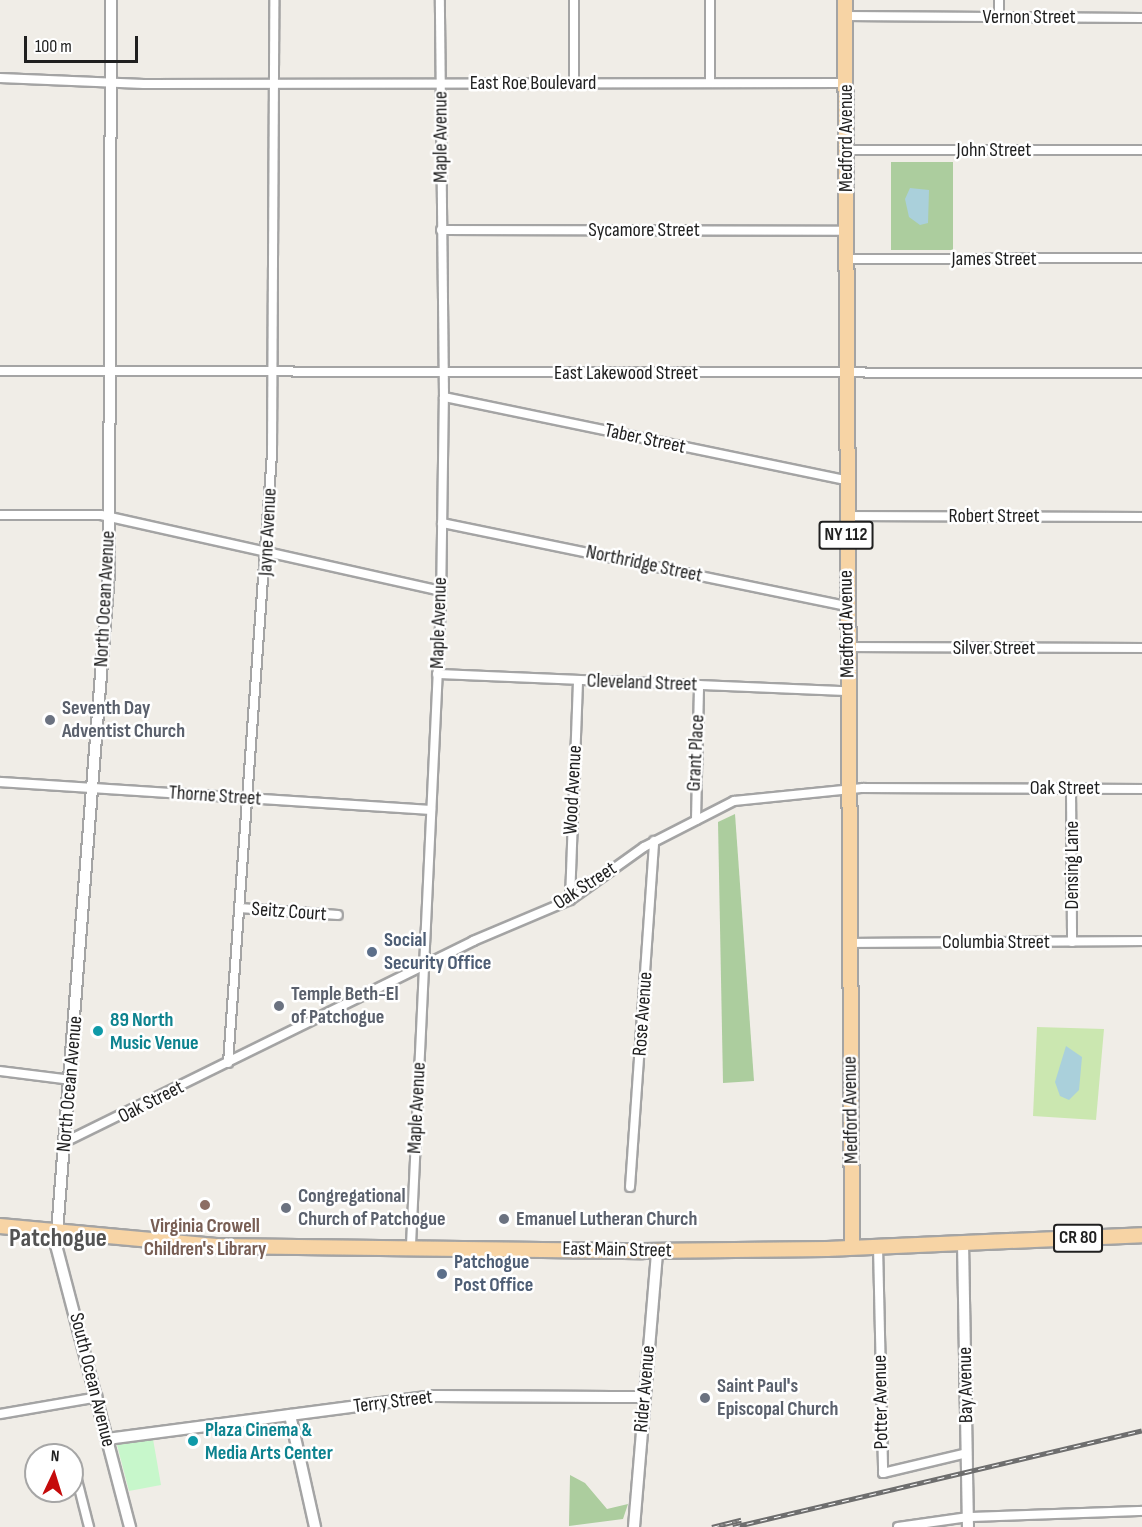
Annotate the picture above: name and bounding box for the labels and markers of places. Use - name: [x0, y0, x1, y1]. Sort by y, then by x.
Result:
- place label: Seventh Day Adventist Church: [62, 696, 185, 743]
- marker: Seventh Day Adventist Church: [43, 713, 57, 727]
- place label: Social Security Office: [384, 928, 491, 975]
- marker: Social Security Office: [365, 945, 379, 959]
- place label: Temple Beth-El of Patchogue: [291, 982, 399, 1029]
- marker: Temple Beth-El of Patchogue: [272, 999, 286, 1013]
- place label: 89 North Music Venue: [110, 1008, 198, 1055]
- marker: 89 North Music Venue: [91, 1024, 105, 1038]
- place label: Congregational Church of Patchogue: [298, 1184, 446, 1231]
- marker: Virginia Crowell Children's Library: [198, 1198, 212, 1212]
- marker: Congregational Church of Patchogue: [279, 1201, 293, 1215]
- place label: Emanuel Lutheran Church: [516, 1207, 697, 1231]
- marker: Emanuel Lutheran Church: [497, 1212, 511, 1226]
- place label: Virginia Crowell Children's Library: [144, 1214, 266, 1261]
- place label: Patchogue Post Office: [454, 1250, 533, 1297]
- marker: Patchogue Post Office: [435, 1267, 449, 1281]
- place label: Saint Paul's Episcopal Church: [717, 1374, 838, 1421]
- marker: Saint Paul's Episcopal Church: [698, 1391, 712, 1405]
- place label: Plaza Cinema & Media Arts Center: [205, 1418, 333, 1465]
- marker: Plaza Cinema & Media Arts Center: [186, 1434, 200, 1448]

